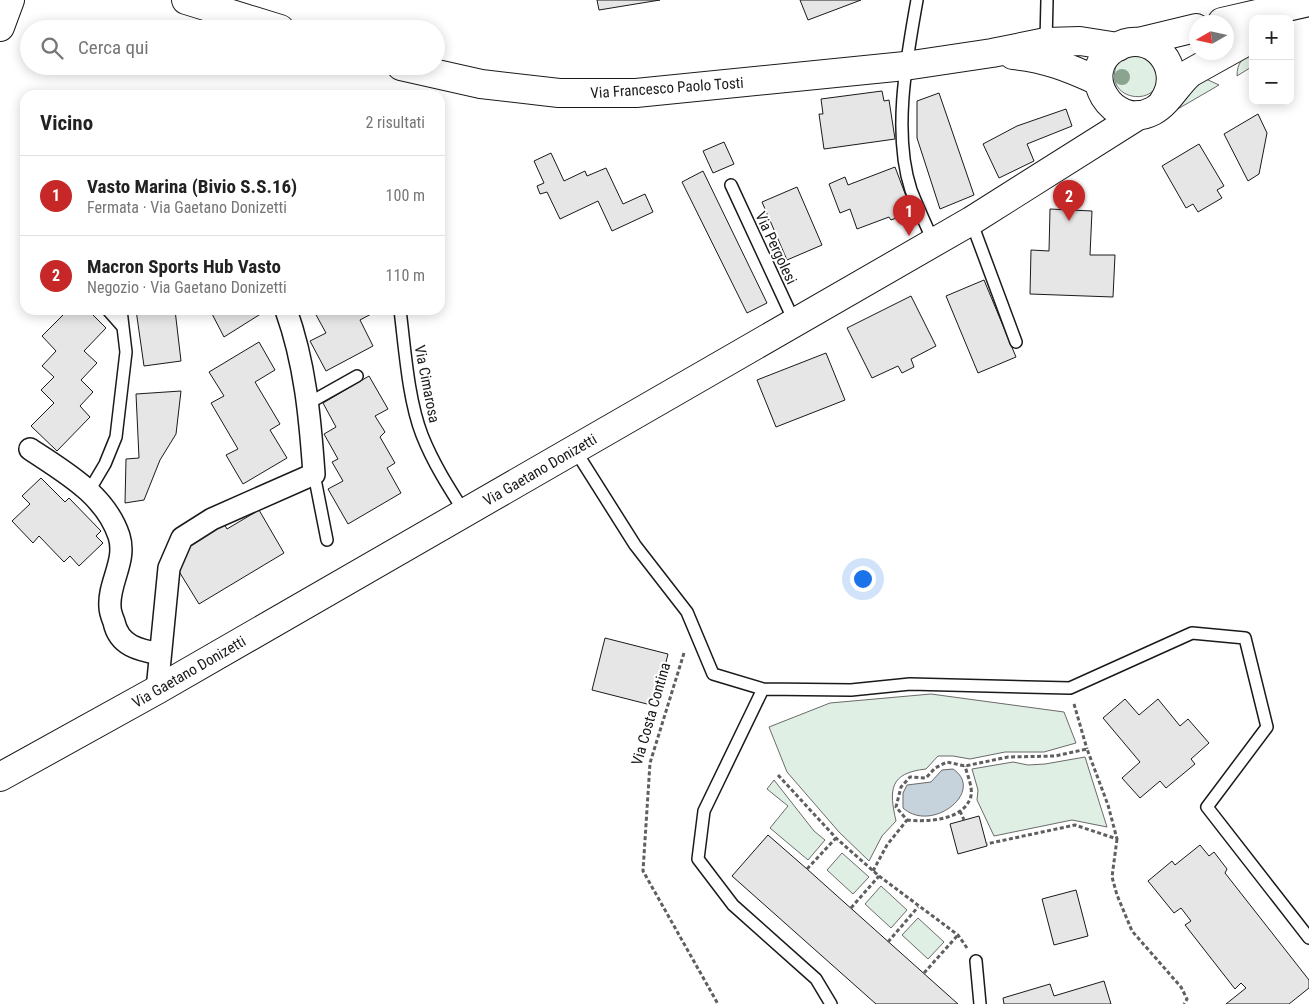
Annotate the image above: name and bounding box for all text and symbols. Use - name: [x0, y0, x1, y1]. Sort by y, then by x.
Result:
- north arrow: [1189, 15, 1234, 60]
- map controls: [1249, 15, 1294, 105]
- button: +: [1249, 15, 1294, 60]
- search box: [20, 20, 445, 75]
- icon: search: [38, 34, 66, 62]
- text: Cerca qui: [78, 36, 149, 59]
- button: −: [1249, 60, 1294, 105]
- street label: Via Francesco Paolo Tosti: [590, 74, 744, 102]
- text: Vicino: [40, 111, 93, 135]
- text: 2 risultati: [365, 113, 425, 132]
- text: Vasto Marina (Bivio S.S.16): [87, 175, 297, 198]
- pin: 2: [1053, 180, 1085, 221]
- text: 1: [52, 186, 60, 205]
- text: 100 m: [386, 186, 425, 205]
- pin: 1: [893, 195, 925, 236]
- text: Fermata · Via Gaetano Donizetti: [87, 198, 287, 217]
- street label: Via Pergolesi: [751, 209, 801, 287]
- text: Macron Sports Hub Vasto: [87, 255, 281, 278]
- text: 2: [52, 266, 60, 285]
- text: 110 m: [386, 266, 425, 285]
- text: Negozio · Via Gaetano Donizetti: [87, 278, 287, 297]
- street label: Via Cimarosa: [411, 344, 443, 424]
- street label: Via Gaetano Donizetti: [480, 430, 600, 510]
- your location: [850, 566, 876, 592]
- street label: Via Gaetano Donizetti: [129, 632, 249, 712]
- street label: Via Costa Contina: [628, 661, 674, 767]

